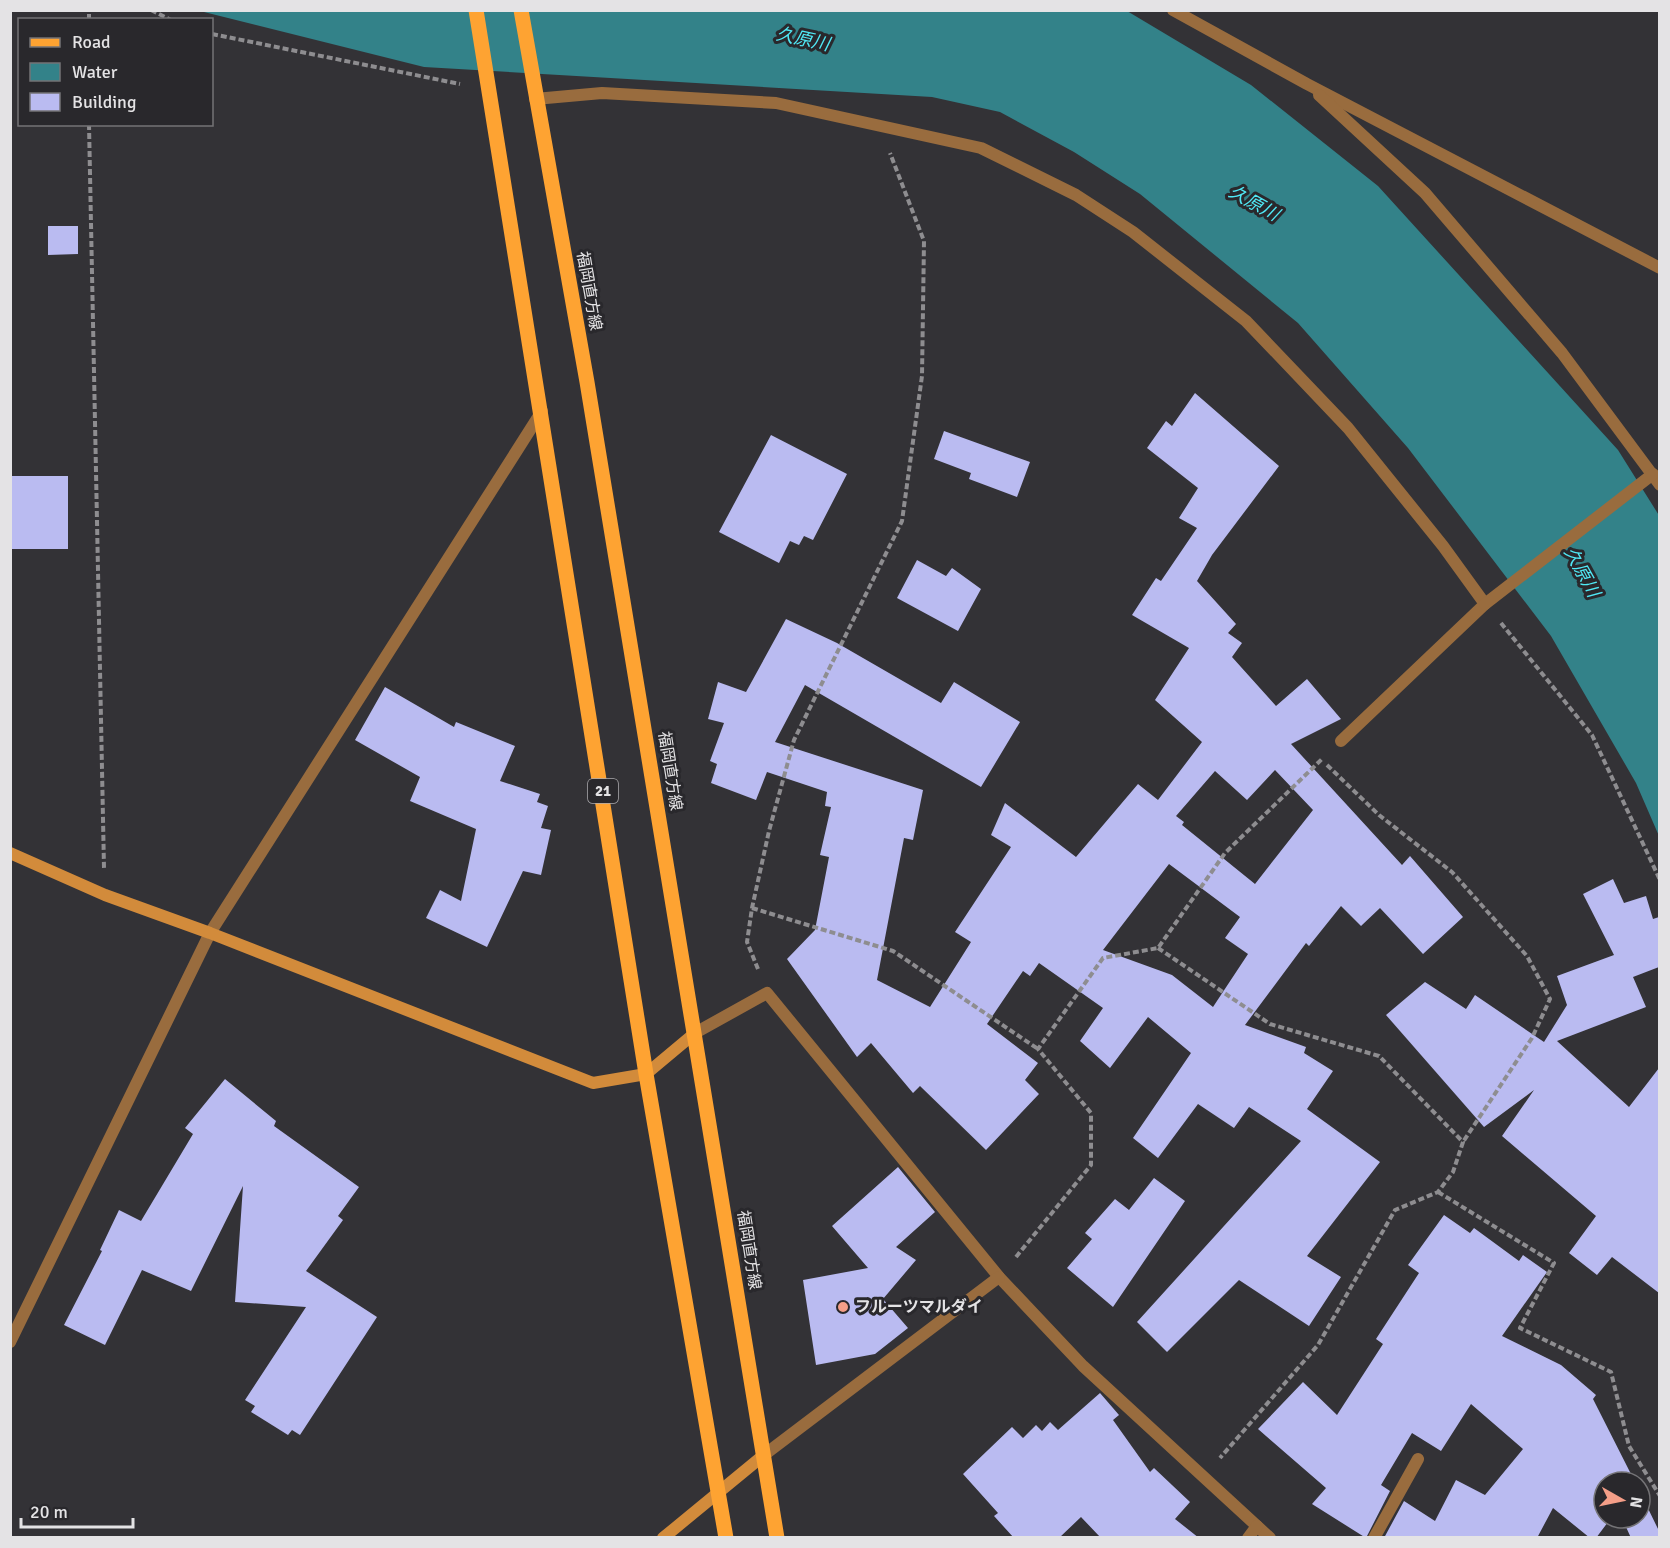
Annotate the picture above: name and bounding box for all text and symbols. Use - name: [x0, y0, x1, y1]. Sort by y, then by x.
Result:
- legend: [18, 18, 213, 126]
- water label: 久原川: [774, 23, 834, 56]
- text: Road: [72, 31, 111, 53]
- text: Water: [72, 61, 118, 83]
- text: Building: [72, 91, 136, 113]
- water label: 久原川: [1225, 180, 1285, 227]
- street label: 福岡直方線: [572, 250, 606, 332]
- water label: 久原川: [1559, 543, 1606, 603]
- street label: 福岡直方線: [654, 730, 686, 812]
- road number: 21: [588, 779, 618, 803]
- street label: 福岡直方線: [733, 1209, 765, 1291]
- place label: フルーツマルダイ: [855, 1297, 983, 1317]
- marker: フルーツマルダイ: [836, 1300, 850, 1314]
- north arrow: [1592, 1470, 1652, 1530]
- scale bar: [21, 1491, 134, 1529]
- text: N: [1625, 1495, 1647, 1509]
- text: 20 m: [30, 1501, 68, 1523]

